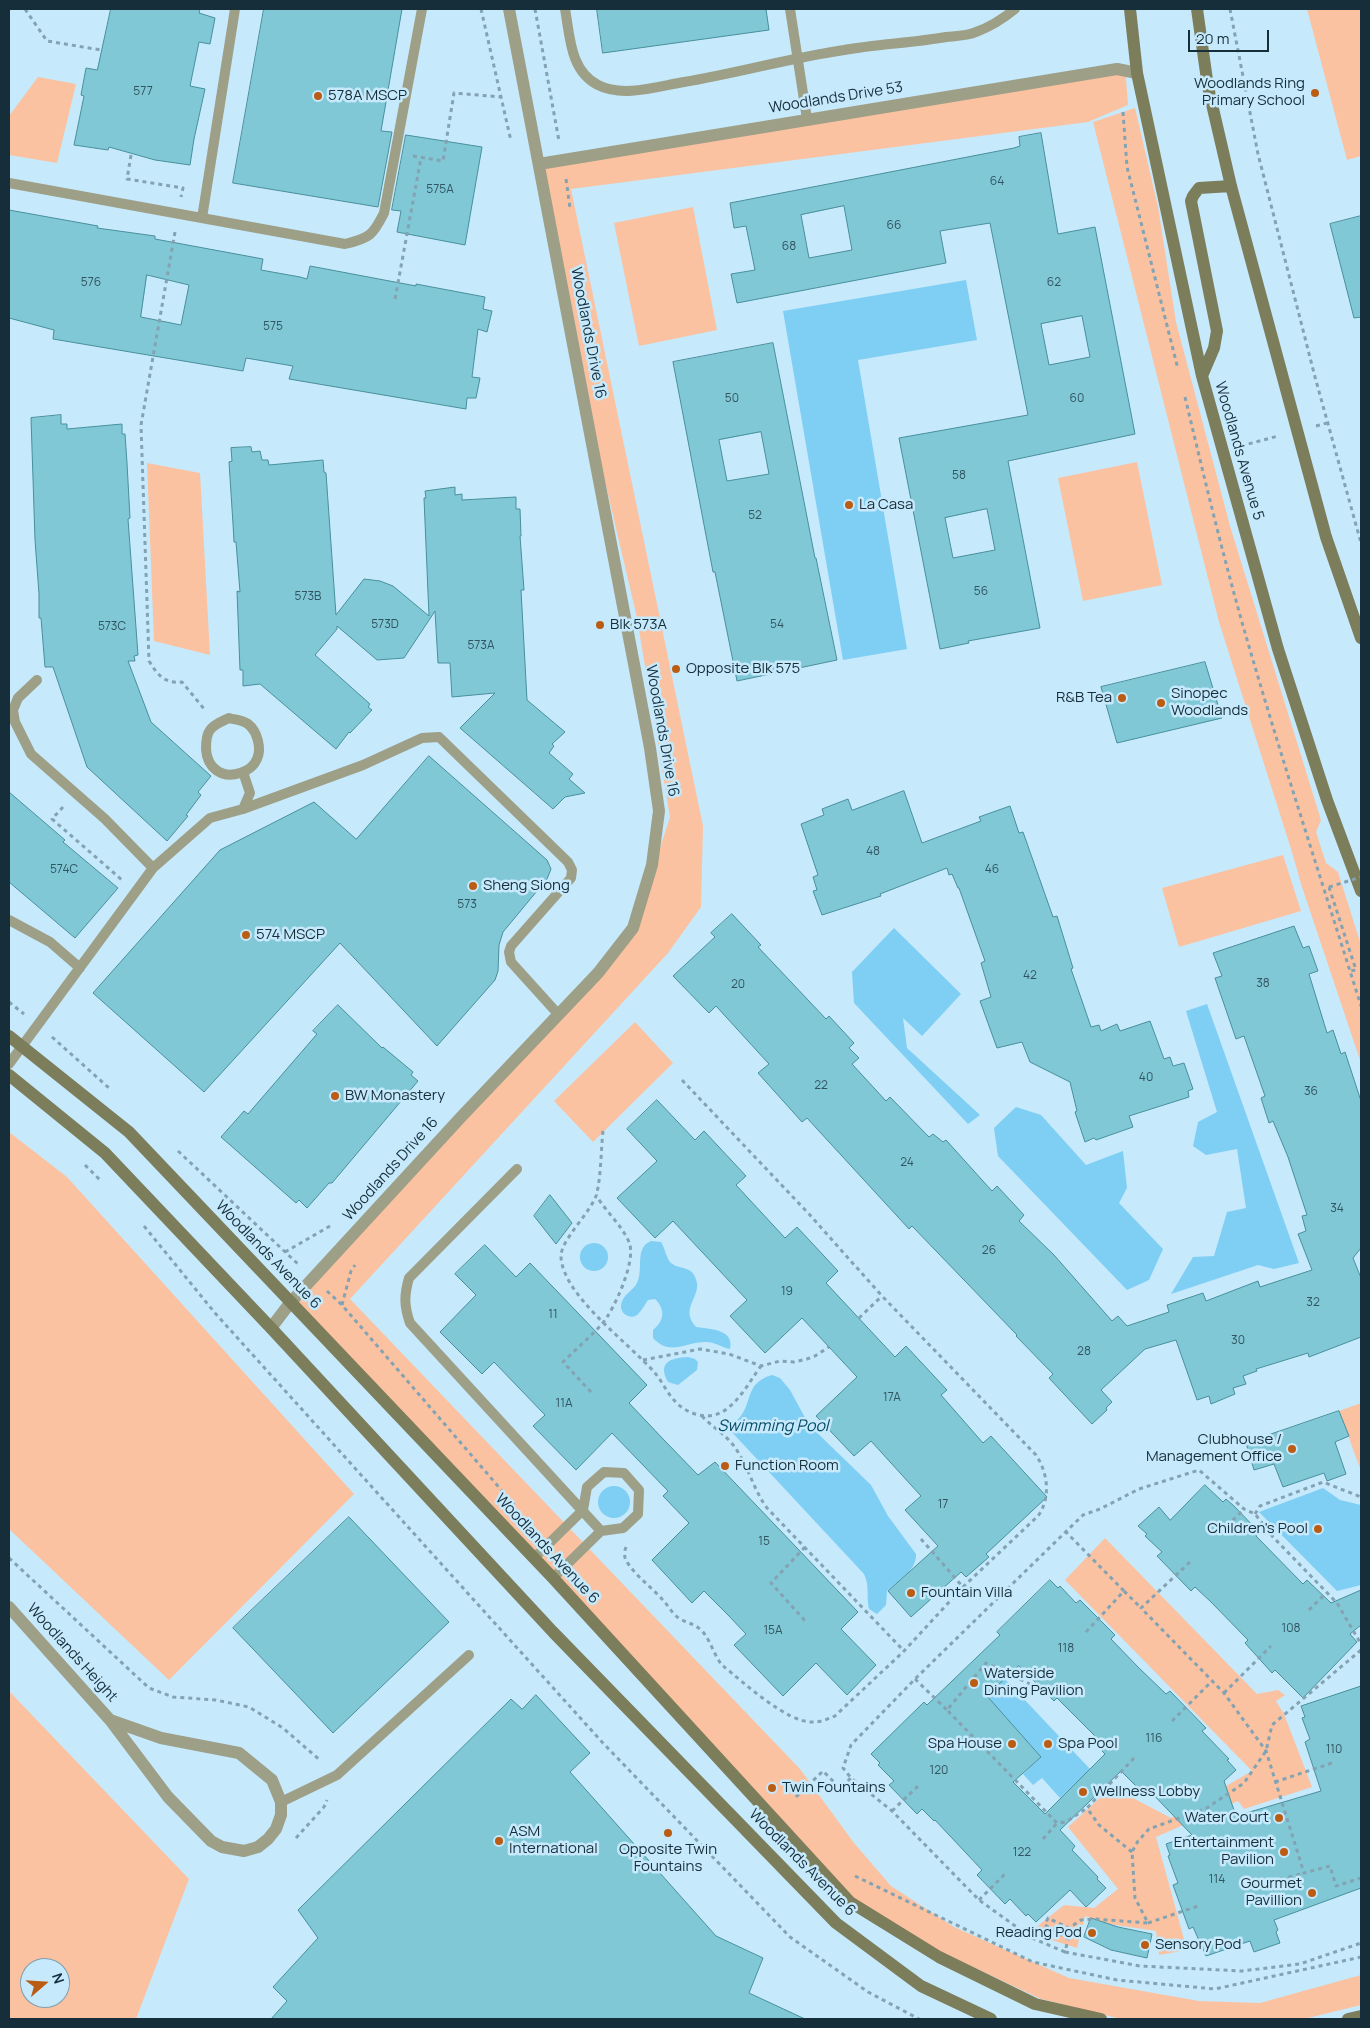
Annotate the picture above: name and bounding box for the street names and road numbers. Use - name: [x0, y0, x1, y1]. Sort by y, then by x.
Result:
- street label: Woodlands Drive 53: [768, 79, 904, 117]
- street label: Woodlands Drive 16: [566, 266, 610, 400]
- street label: Woodlands Avenue 5: [1211, 380, 1267, 522]
- street label: Woodlands Drive 16: [642, 664, 682, 798]
- street label: Woodlands Drive 16: [340, 1113, 442, 1225]
- street label: Woodlands Avenue 6: [212, 1197, 324, 1313]
- street label: Woodlands Avenue 6: [491, 1490, 603, 1608]
- street label: Woodlands Height: [23, 1600, 121, 1706]
- street label: Woodlands Avenue 6: [745, 1806, 859, 1920]

